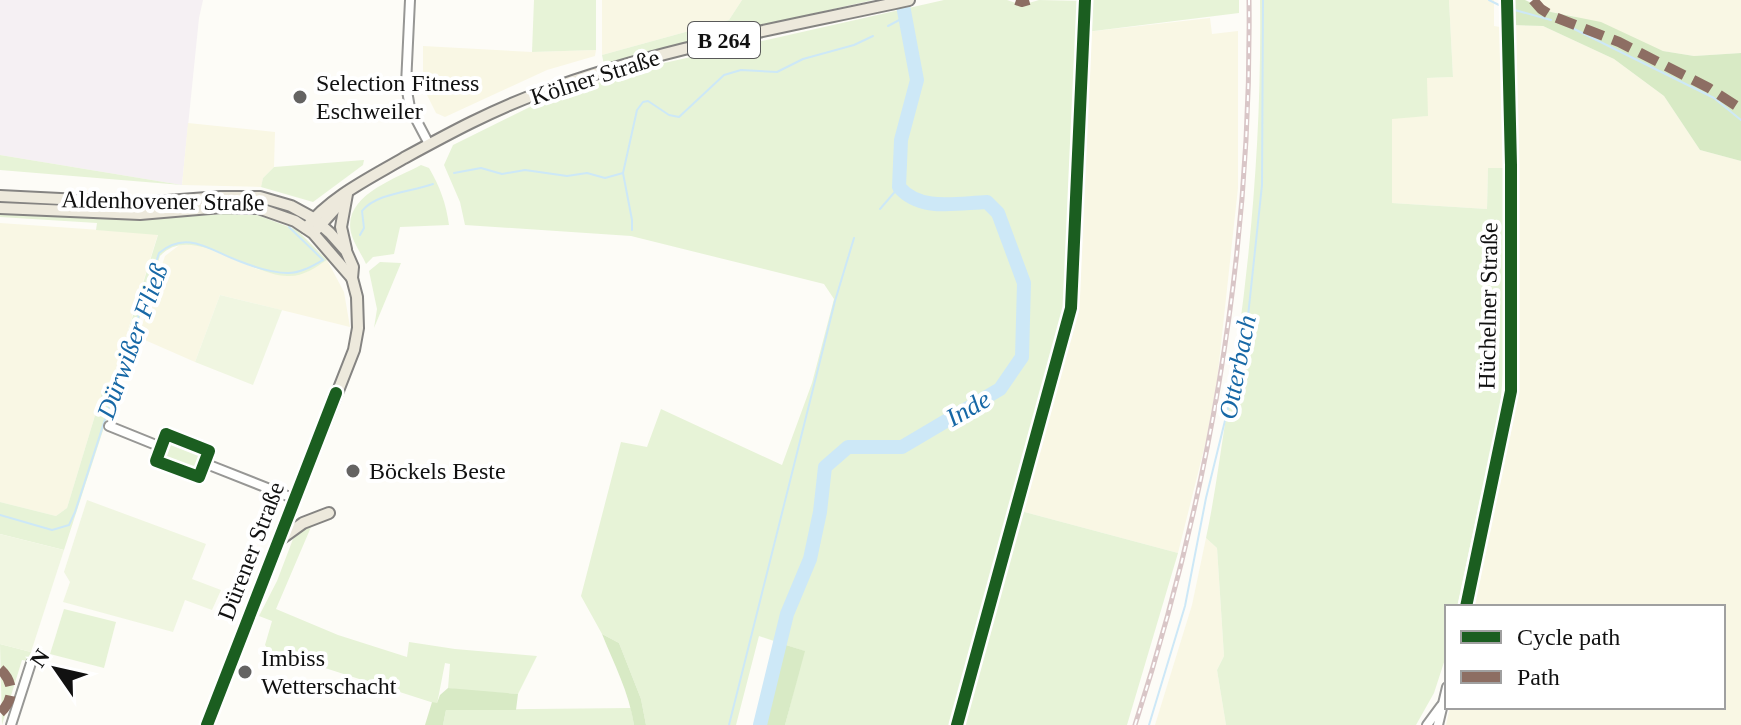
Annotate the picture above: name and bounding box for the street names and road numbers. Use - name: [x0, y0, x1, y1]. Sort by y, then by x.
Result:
- road number: B 264: [688, 22, 760, 58]
- street label: Kölner Straße: [527, 44, 663, 110]
- street label: Aldenhovener Straße: [61, 186, 265, 216]
- street label: Hüchelner Straße: [1474, 222, 1502, 390]
- street label: Dürener Straße: [213, 478, 289, 624]

